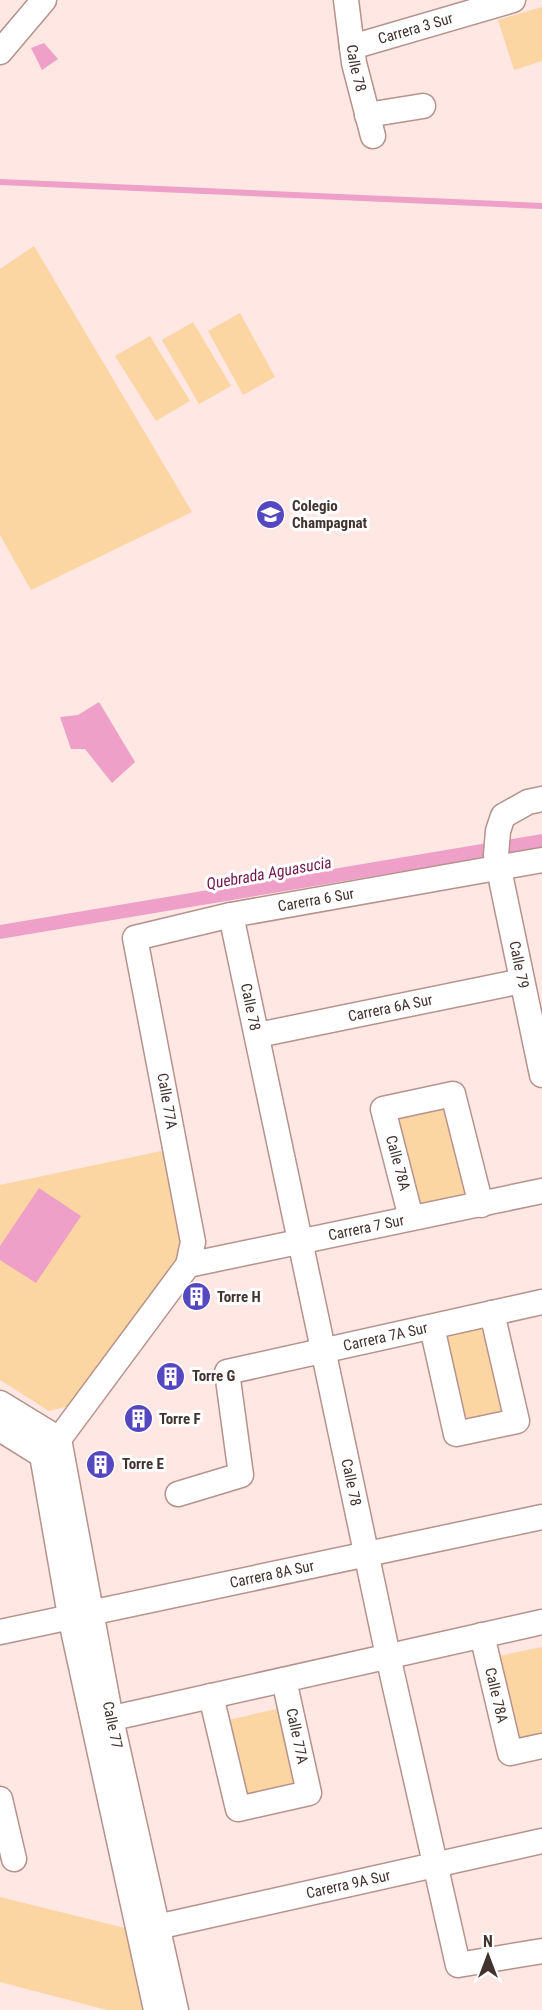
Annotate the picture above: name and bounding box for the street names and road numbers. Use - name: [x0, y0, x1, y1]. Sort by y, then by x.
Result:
- street label: Carrera 3 Sur: [376, 9, 455, 48]
- street label: Calle 78: [343, 44, 370, 94]
- street label: Carerra 6 Sur: [276, 884, 356, 916]
- street label: Calle 79: [505, 939, 533, 990]
- street label: Calle 78: [237, 982, 264, 1032]
- street label: Carrera 6A Sur: [346, 990, 435, 1025]
- street label: Calle 77A: [153, 1072, 181, 1131]
- street label: Calle 78A: [382, 1133, 414, 1193]
- street label: Carrera 7 Sur: [327, 1211, 406, 1244]
- street label: Carrera 7A Sur: [342, 1319, 430, 1355]
- street label: Calle 78: [337, 1457, 365, 1508]
- street label: Carrera 8A Sur: [228, 1557, 316, 1592]
- street label: Calle 78A: [481, 1666, 512, 1725]
- street label: Calle 77: [99, 1700, 126, 1750]
- street label: Calle 77A: [282, 1706, 312, 1766]
- street label: Carerra 9A Sur: [304, 1866, 393, 1902]

